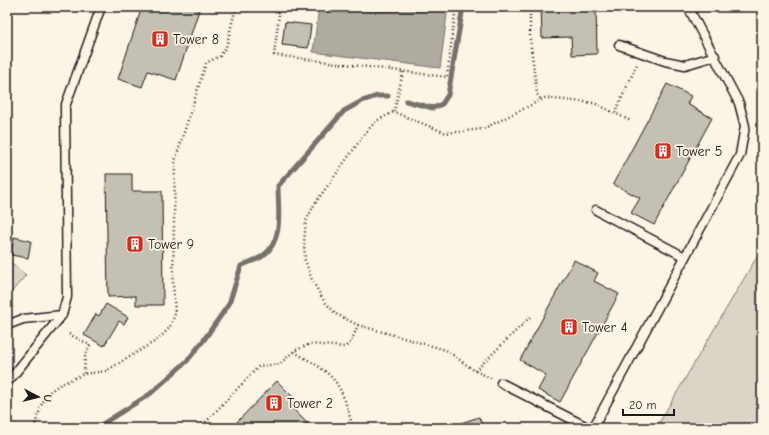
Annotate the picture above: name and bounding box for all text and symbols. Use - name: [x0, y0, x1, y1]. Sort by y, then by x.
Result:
- building icon: Tower 8: [150, 29, 170, 49]
- place label: Tower 8: [173, 31, 219, 48]
- building icon: Tower 5: [653, 141, 673, 161]
- place label: Tower 5: [676, 143, 722, 160]
- building icon: Tower 9: [125, 234, 145, 254]
- place label: Tower 9: [148, 236, 194, 253]
- building icon: Tower 4: [559, 317, 579, 337]
- place label: Tower 4: [582, 319, 628, 336]
- north arrow: [18, 377, 58, 417]
- scale bar: [623, 391, 674, 417]
- building icon: Tower 2: [264, 393, 284, 413]
- text: U: [41, 394, 54, 403]
- place label: Tower 2: [287, 395, 333, 412]
- text: 20 m: [629, 398, 657, 412]

